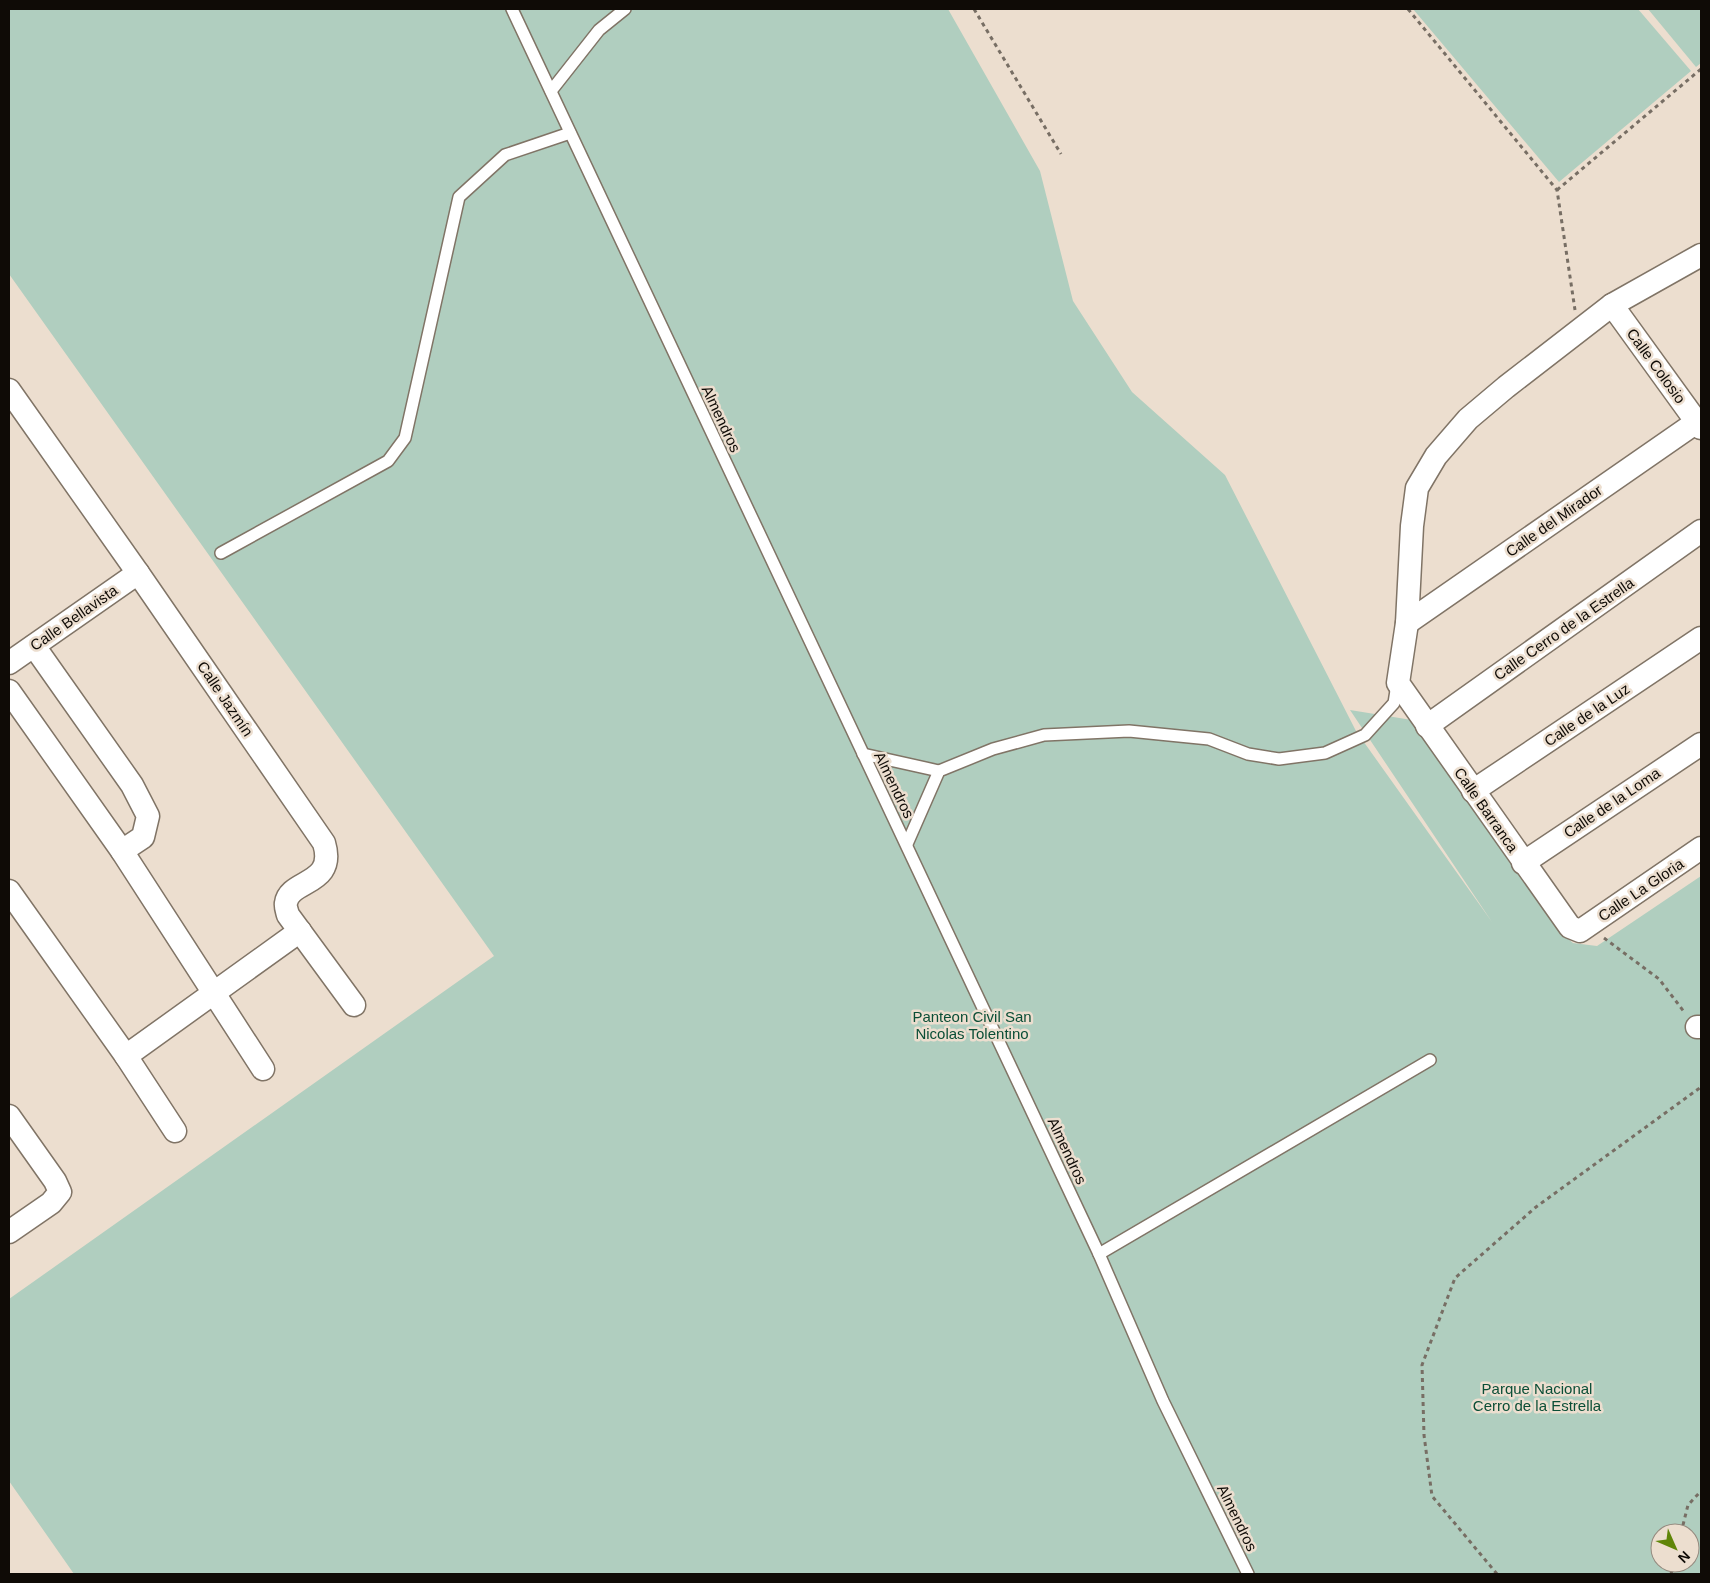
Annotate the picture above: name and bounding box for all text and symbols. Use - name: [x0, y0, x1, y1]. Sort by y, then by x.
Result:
- street label: Calle Colosio: [1624, 325, 1689, 406]
- street label: Almendros: [699, 383, 744, 455]
- street label: Calle del Mirador: [1502, 481, 1605, 560]
- street label: Calle Cerro de la Estrella: [1491, 573, 1637, 683]
- street label: Calle Bellavista: [27, 581, 121, 654]
- street label: Calle Jazmín: [194, 658, 257, 739]
- street label: Calle de la Luz: [1541, 680, 1633, 749]
- street label: Almendros: [871, 749, 918, 821]
- street label: Calle Barranca: [1451, 764, 1522, 856]
- street label: Calle de la Loma: [1560, 764, 1664, 841]
- street label: Calle La Gloria: [1595, 854, 1687, 924]
- park label: Panteon Civil San Nicolas Tolentino: [912, 1008, 1032, 1042]
- street label: Almendros: [1045, 1115, 1090, 1187]
- park label: Parque Nacional Cerro de la Estrella: [1473, 1380, 1602, 1414]
- street label: Almendros: [1214, 1482, 1261, 1554]
- north arrow: [1650, 1523, 1700, 1573]
- text: N: [1675, 1548, 1693, 1566]

